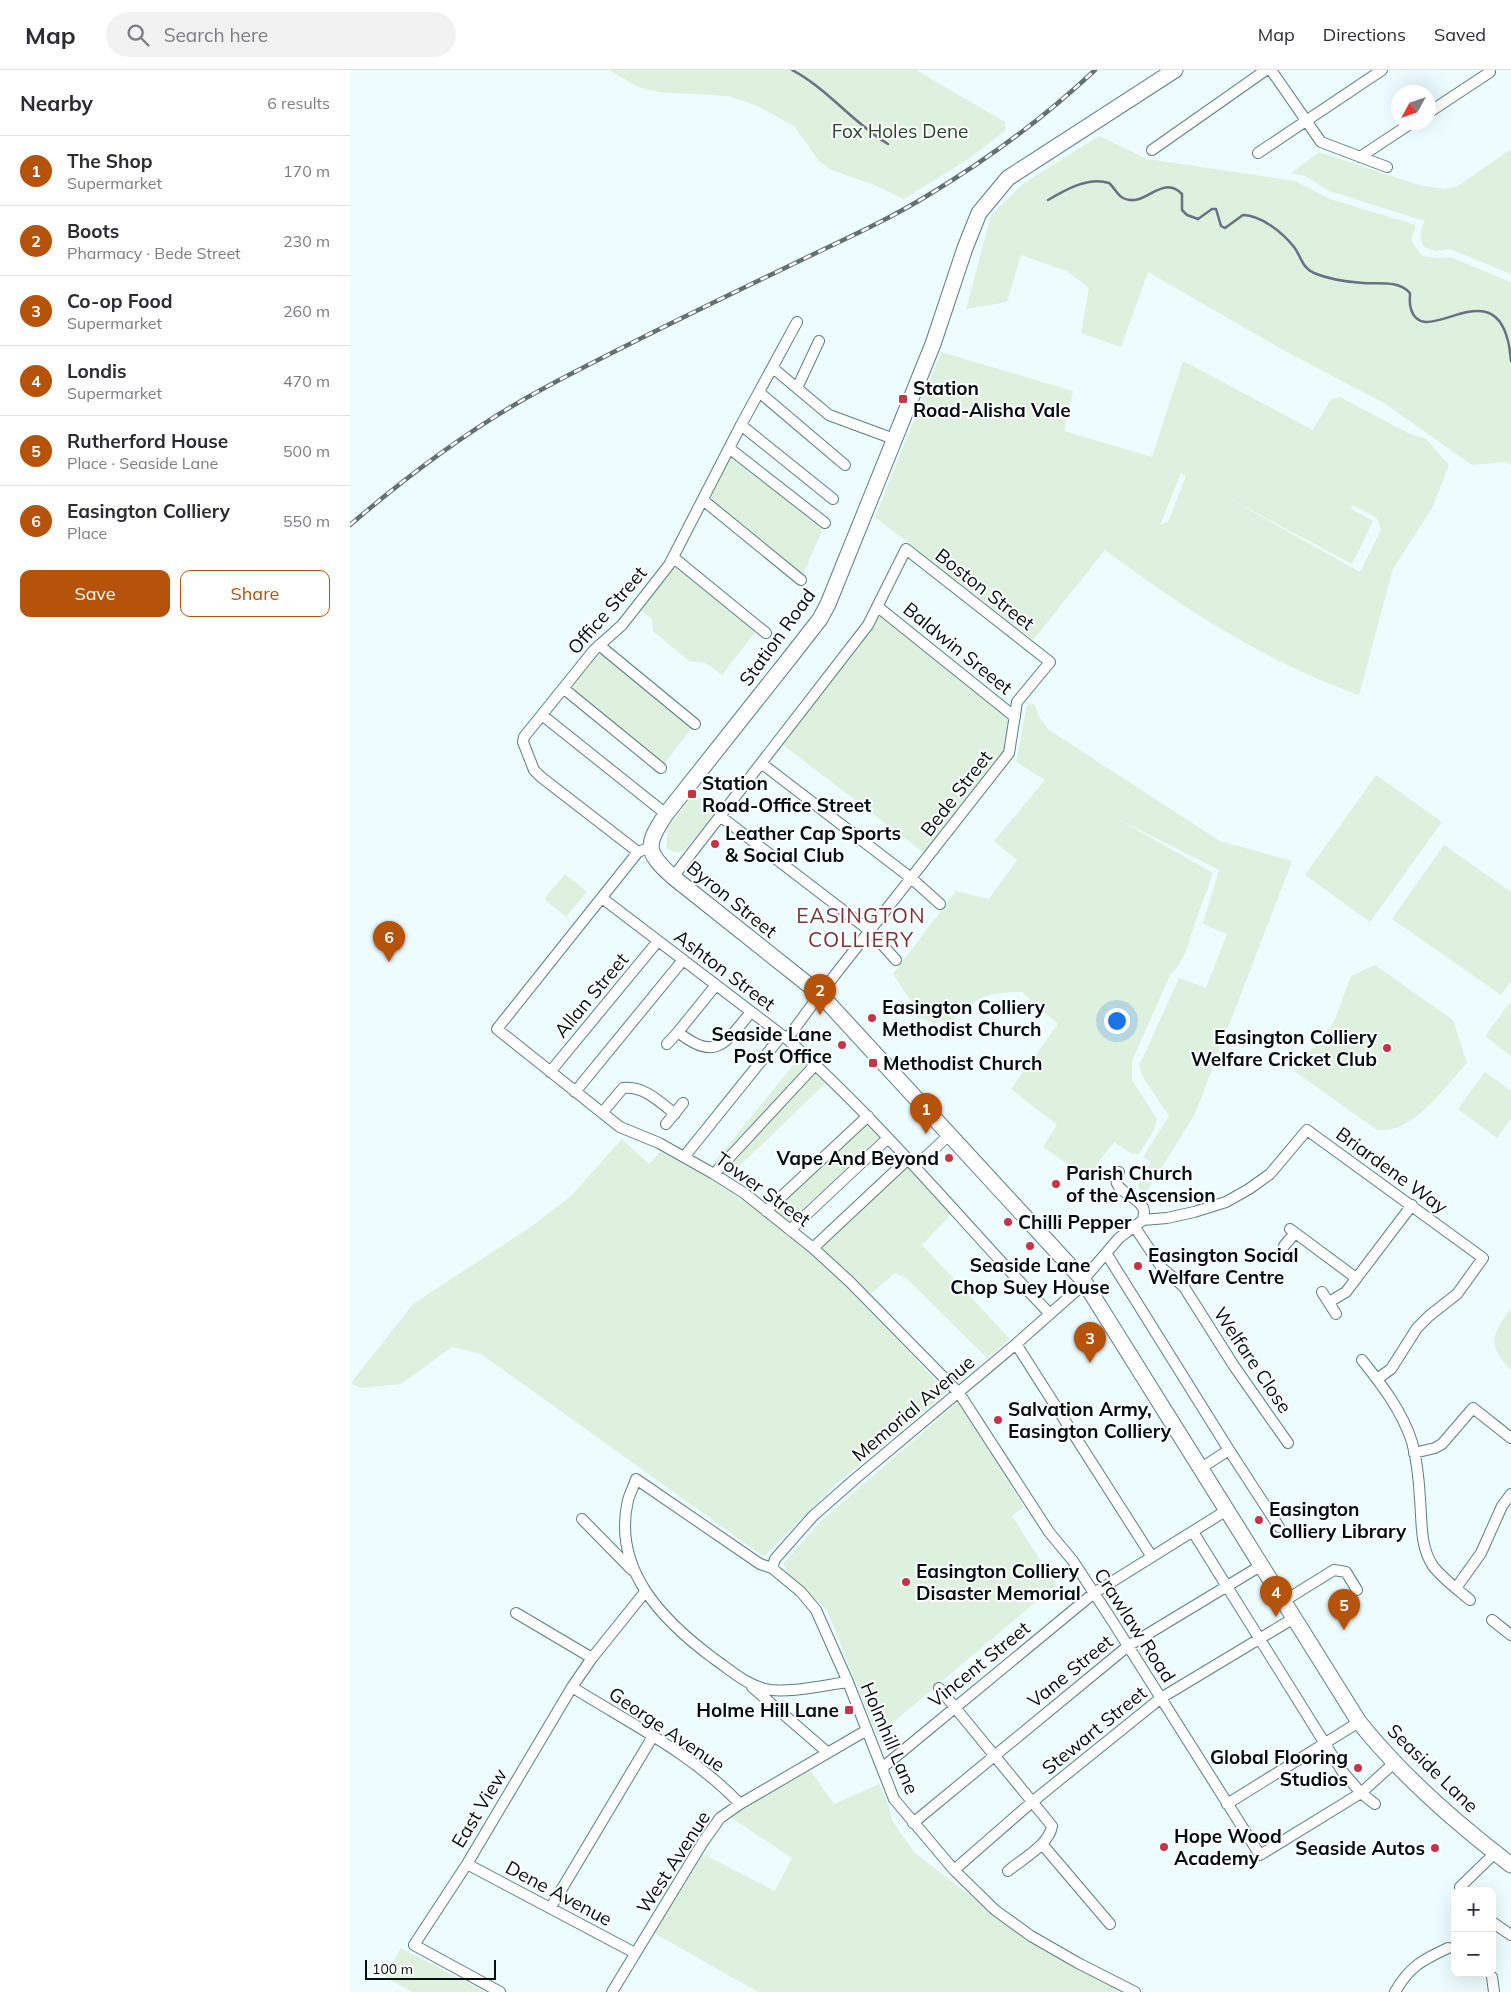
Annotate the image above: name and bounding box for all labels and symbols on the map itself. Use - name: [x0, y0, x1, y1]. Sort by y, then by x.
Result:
- north arrow: [1391, 85, 1436, 130]
- park label: Fox Holes Dene: [832, 119, 968, 143]
- place label: Station Road-Alisha Vale: [913, 376, 1071, 422]
- marker: Station Road-Alisha Vale: [897, 393, 909, 405]
- street label: Boston Street: [931, 543, 1040, 635]
- street label: Office Street: [562, 561, 652, 659]
- street label: Station Road: [734, 584, 820, 690]
- street label: Baldwin Sreeet: [899, 597, 1018, 700]
- street label: Bede Street: [915, 745, 997, 841]
- place label: Station Road-Office Street: [702, 771, 871, 817]
- marker: Station Road-Office Street: [686, 788, 698, 800]
- place label: Leather Cap Sports & Social Club: [725, 821, 901, 867]
- marker: Leather Cap Sports & Social Club: [709, 838, 721, 850]
- street label: Byron Street: [682, 855, 782, 943]
- district label: EASINGTON COLLIERY: [796, 902, 926, 952]
- pin: 6: [373, 921, 405, 962]
- street label: Ashton Street: [670, 924, 781, 1016]
- street label: Allan Street: [549, 948, 634, 1042]
- pin: 2: [804, 974, 836, 1015]
- place label: Easington Colliery Methodist Church: [882, 995, 1046, 1041]
- your location: [1104, 1008, 1130, 1034]
- marker: Easington Colliery Methodist Church: [866, 1012, 878, 1024]
- place label: Seaside Lane Post Office: [711, 1022, 832, 1068]
- place label: Easington Colliery Welfare Cricket Club: [1191, 1025, 1378, 1071]
- marker: Seaside Lane Post Office: [836, 1039, 848, 1051]
- marker: Easington Colliery Welfare Cricket Club: [1381, 1042, 1393, 1054]
- place label: Methodist Church: [883, 1051, 1043, 1075]
- marker: Methodist Church: [867, 1057, 879, 1069]
- pin: 1: [910, 1093, 942, 1134]
- street label: Briardene Way: [1332, 1121, 1452, 1219]
- street label: Tower Street: [711, 1146, 816, 1232]
- place label: Vape And Beyond: [776, 1146, 939, 1170]
- marker: Vape And Beyond: [943, 1152, 955, 1164]
- place label: Parish Church of the Ascension: [1066, 1161, 1216, 1207]
- marker: Parish Church of the Ascension: [1050, 1178, 1062, 1190]
- place label: Chilli Pepper: [1018, 1210, 1132, 1234]
- marker: Chilli Pepper: [1002, 1216, 1014, 1228]
- marker: Seaside Lane Chop Suey House: [1024, 1240, 1036, 1252]
- place label: Easington Social Welfare Centre: [1148, 1243, 1299, 1289]
- place label: Seaside Lane Chop Suey House: [950, 1253, 1110, 1299]
- marker: Easington Social Welfare Centre: [1132, 1260, 1144, 1272]
- street label: Welfare Close: [1209, 1302, 1297, 1418]
- pin: 3: [1074, 1322, 1106, 1363]
- street label: Memorial Avenue: [847, 1350, 979, 1466]
- place label: Salvation Army, Easington Colliery: [1008, 1397, 1172, 1443]
- marker: Salvation Army, Easington Colliery: [992, 1414, 1004, 1426]
- place label: Easington Colliery Library: [1269, 1497, 1407, 1543]
- marker: Easington Colliery Library: [1253, 1514, 1265, 1526]
- place label: Easington Colliery Disaster Memorial: [916, 1559, 1081, 1605]
- street label: Crawlaw Road: [1089, 1563, 1181, 1687]
- marker: Easington Colliery Disaster Memorial: [900, 1576, 912, 1588]
- pin: 4: [1260, 1576, 1292, 1617]
- pin: 5: [1328, 1589, 1360, 1630]
- street label: Vincent Street: [923, 1616, 1035, 1712]
- street label: Vane Street: [1023, 1629, 1118, 1713]
- street label: Holmhill Lane: [856, 1678, 924, 1798]
- street label: Stewart Street: [1037, 1680, 1151, 1780]
- street label: George Avenue: [604, 1681, 730, 1777]
- place label: Holme Hill Lane: [696, 1698, 839, 1722]
- marker: Holme Hill Lane: [843, 1704, 855, 1716]
- street label: Seaside Lane: [1382, 1719, 1484, 1817]
- place label: Global Flooring Studios: [1210, 1745, 1348, 1791]
- marker: Global Flooring Studios: [1352, 1762, 1364, 1774]
- street label: East View: [446, 1764, 512, 1852]
- street label: West Avenue: [631, 1806, 715, 1918]
- place label: Hope Wood Academy: [1174, 1824, 1282, 1870]
- place label: Seaside Autos: [1295, 1836, 1425, 1860]
- marker: Hope Wood Academy: [1158, 1841, 1170, 1853]
- marker: Seaside Autos: [1429, 1842, 1441, 1854]
- street label: Dene Avenue: [502, 1855, 616, 1931]
- scale bar: [365, 1957, 496, 1980]

